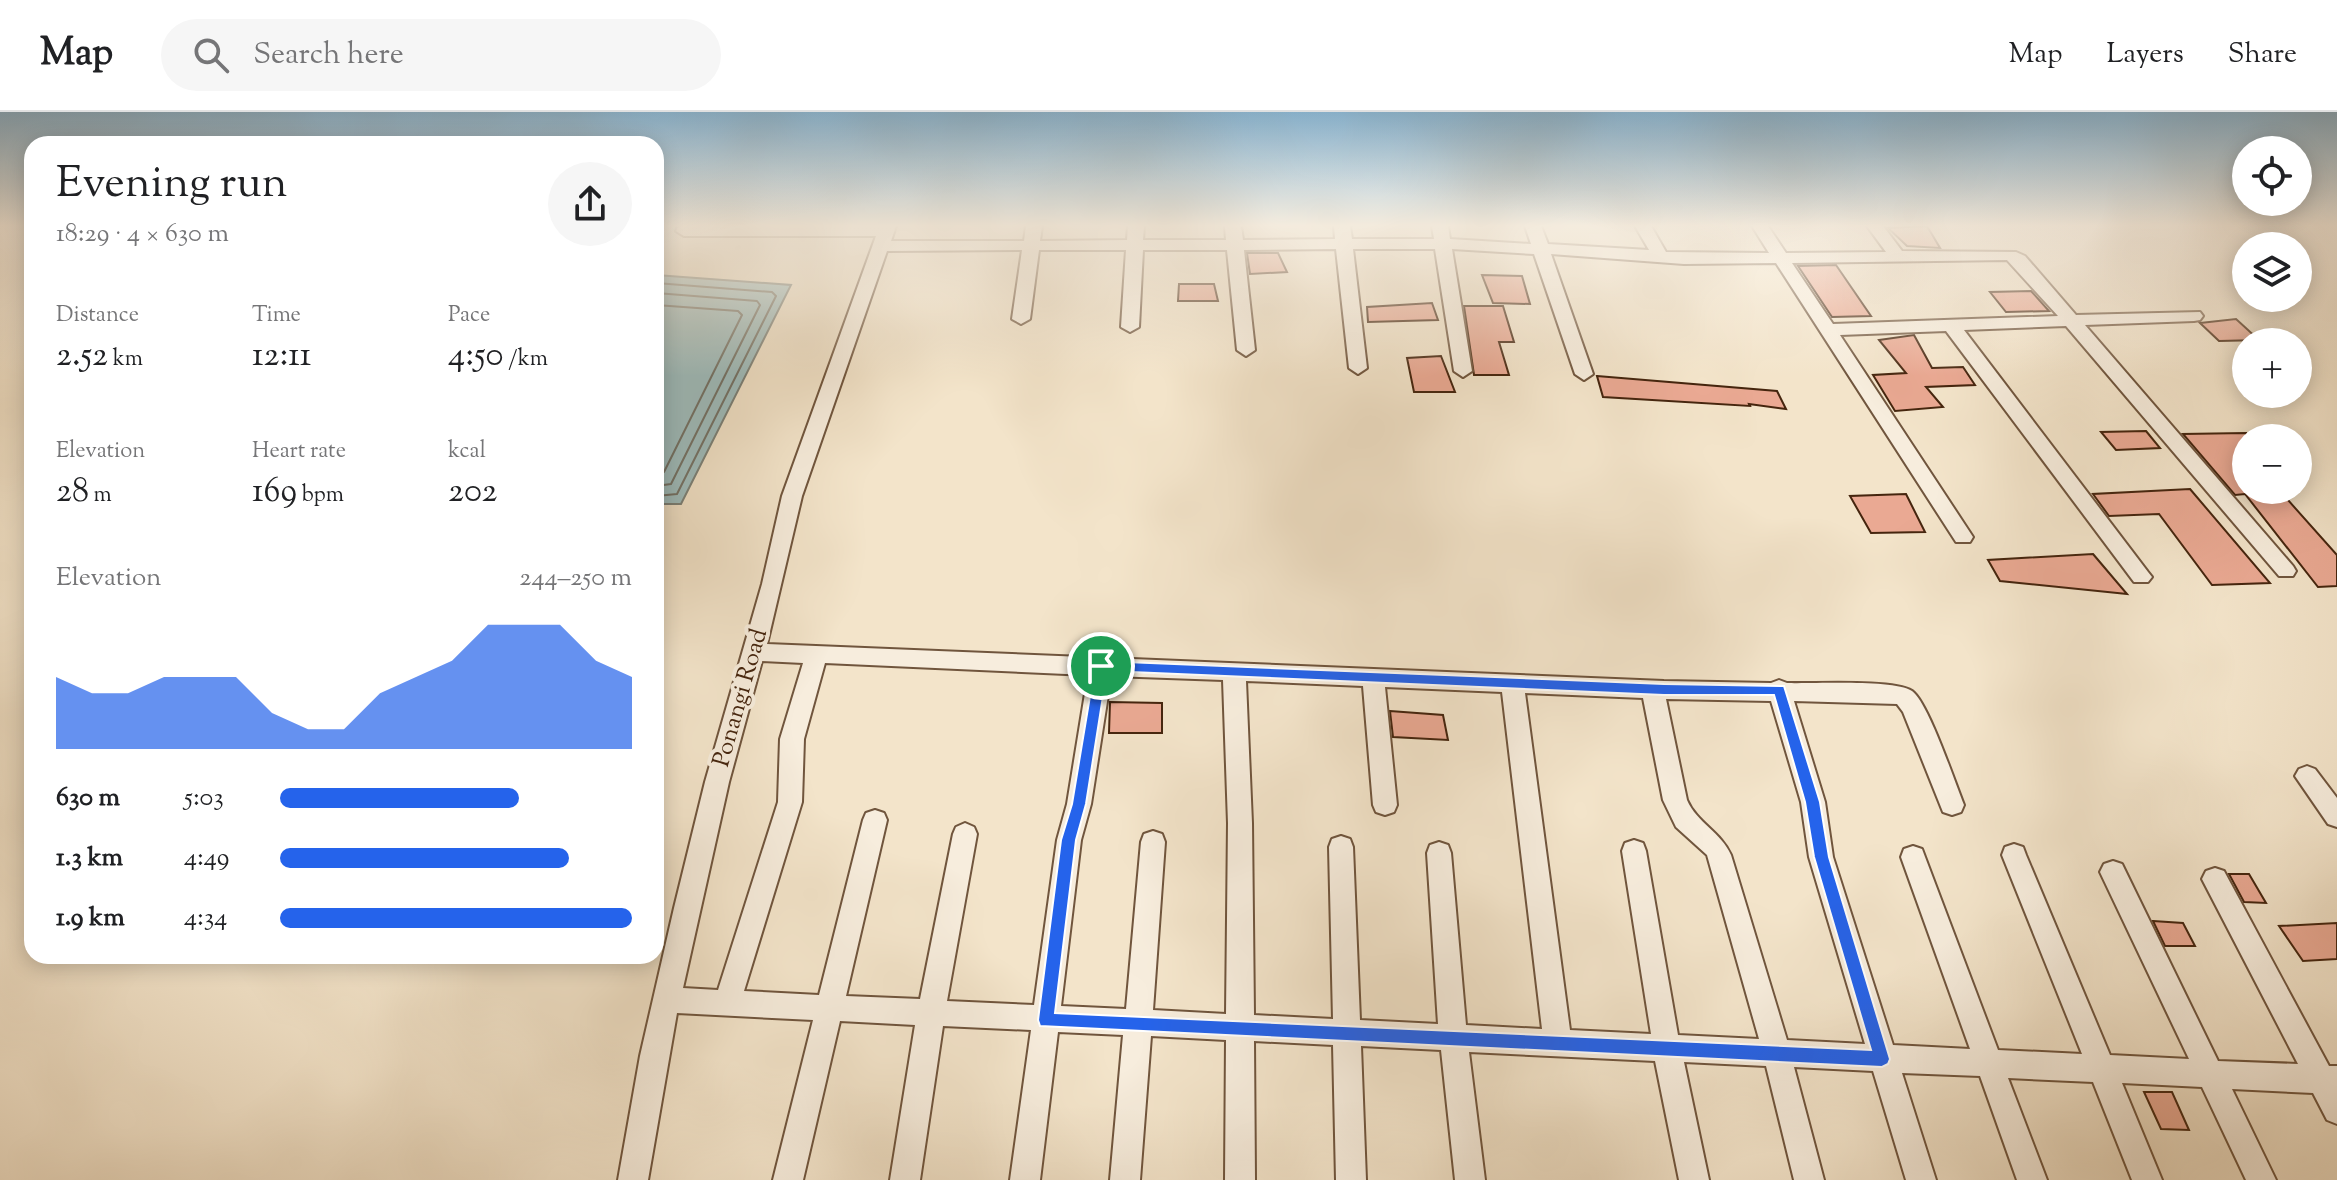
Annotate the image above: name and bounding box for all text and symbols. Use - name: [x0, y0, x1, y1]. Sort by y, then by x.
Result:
- search box: [161, 19, 721, 91]
- text: Map: [40, 28, 113, 82]
- icon: search: [189, 33, 233, 77]
- text: Search here: [253, 34, 404, 77]
- text: Map: [2009, 35, 2062, 75]
- text: Layers: [2106, 35, 2184, 75]
- text: Share: [2228, 35, 2297, 75]
- map controls: [2232, 136, 2312, 504]
- button: locate: [2232, 136, 2312, 216]
- text: Evening run: [56, 154, 288, 217]
- button: share: [548, 162, 632, 246]
- text: 18:29 · 4 × 630 m: [56, 216, 229, 253]
- button: layers: [2232, 232, 2312, 312]
- text: Distance: [56, 300, 139, 332]
- text: Time: [252, 300, 301, 332]
- text: Pace: [448, 300, 490, 332]
- button: +: [2232, 328, 2312, 408]
- text: 2.52: [56, 332, 108, 381]
- text: 12:11: [252, 332, 311, 381]
- text: 4:50: [448, 332, 504, 381]
- text: km: [108, 344, 143, 376]
- text: /km: [504, 344, 548, 376]
- button: −: [2232, 424, 2312, 504]
- text: Elevation: [56, 436, 145, 468]
- text: Heart rate: [252, 436, 346, 468]
- text: kcal: [448, 436, 486, 468]
- text: 28: [56, 468, 89, 517]
- text: 169: [252, 468, 297, 517]
- text: 202: [448, 468, 497, 517]
- text: m: [89, 480, 112, 512]
- text: bpm: [297, 480, 344, 512]
- text: Elevation: [56, 560, 161, 597]
- text: 244–250 m: [519, 560, 632, 597]
- street label: Ponangi Road: [705, 624, 777, 771]
- pin: [1067, 632, 1135, 700]
- icon: arrive: [1079, 644, 1123, 688]
- text: 630 m: [56, 780, 120, 817]
- text: 5:03: [184, 780, 224, 817]
- text: 1.3 km: [56, 840, 123, 877]
- text: 4:49: [184, 840, 229, 877]
- text: 1.9 km: [56, 900, 125, 937]
- text: 4:34: [184, 900, 227, 937]

